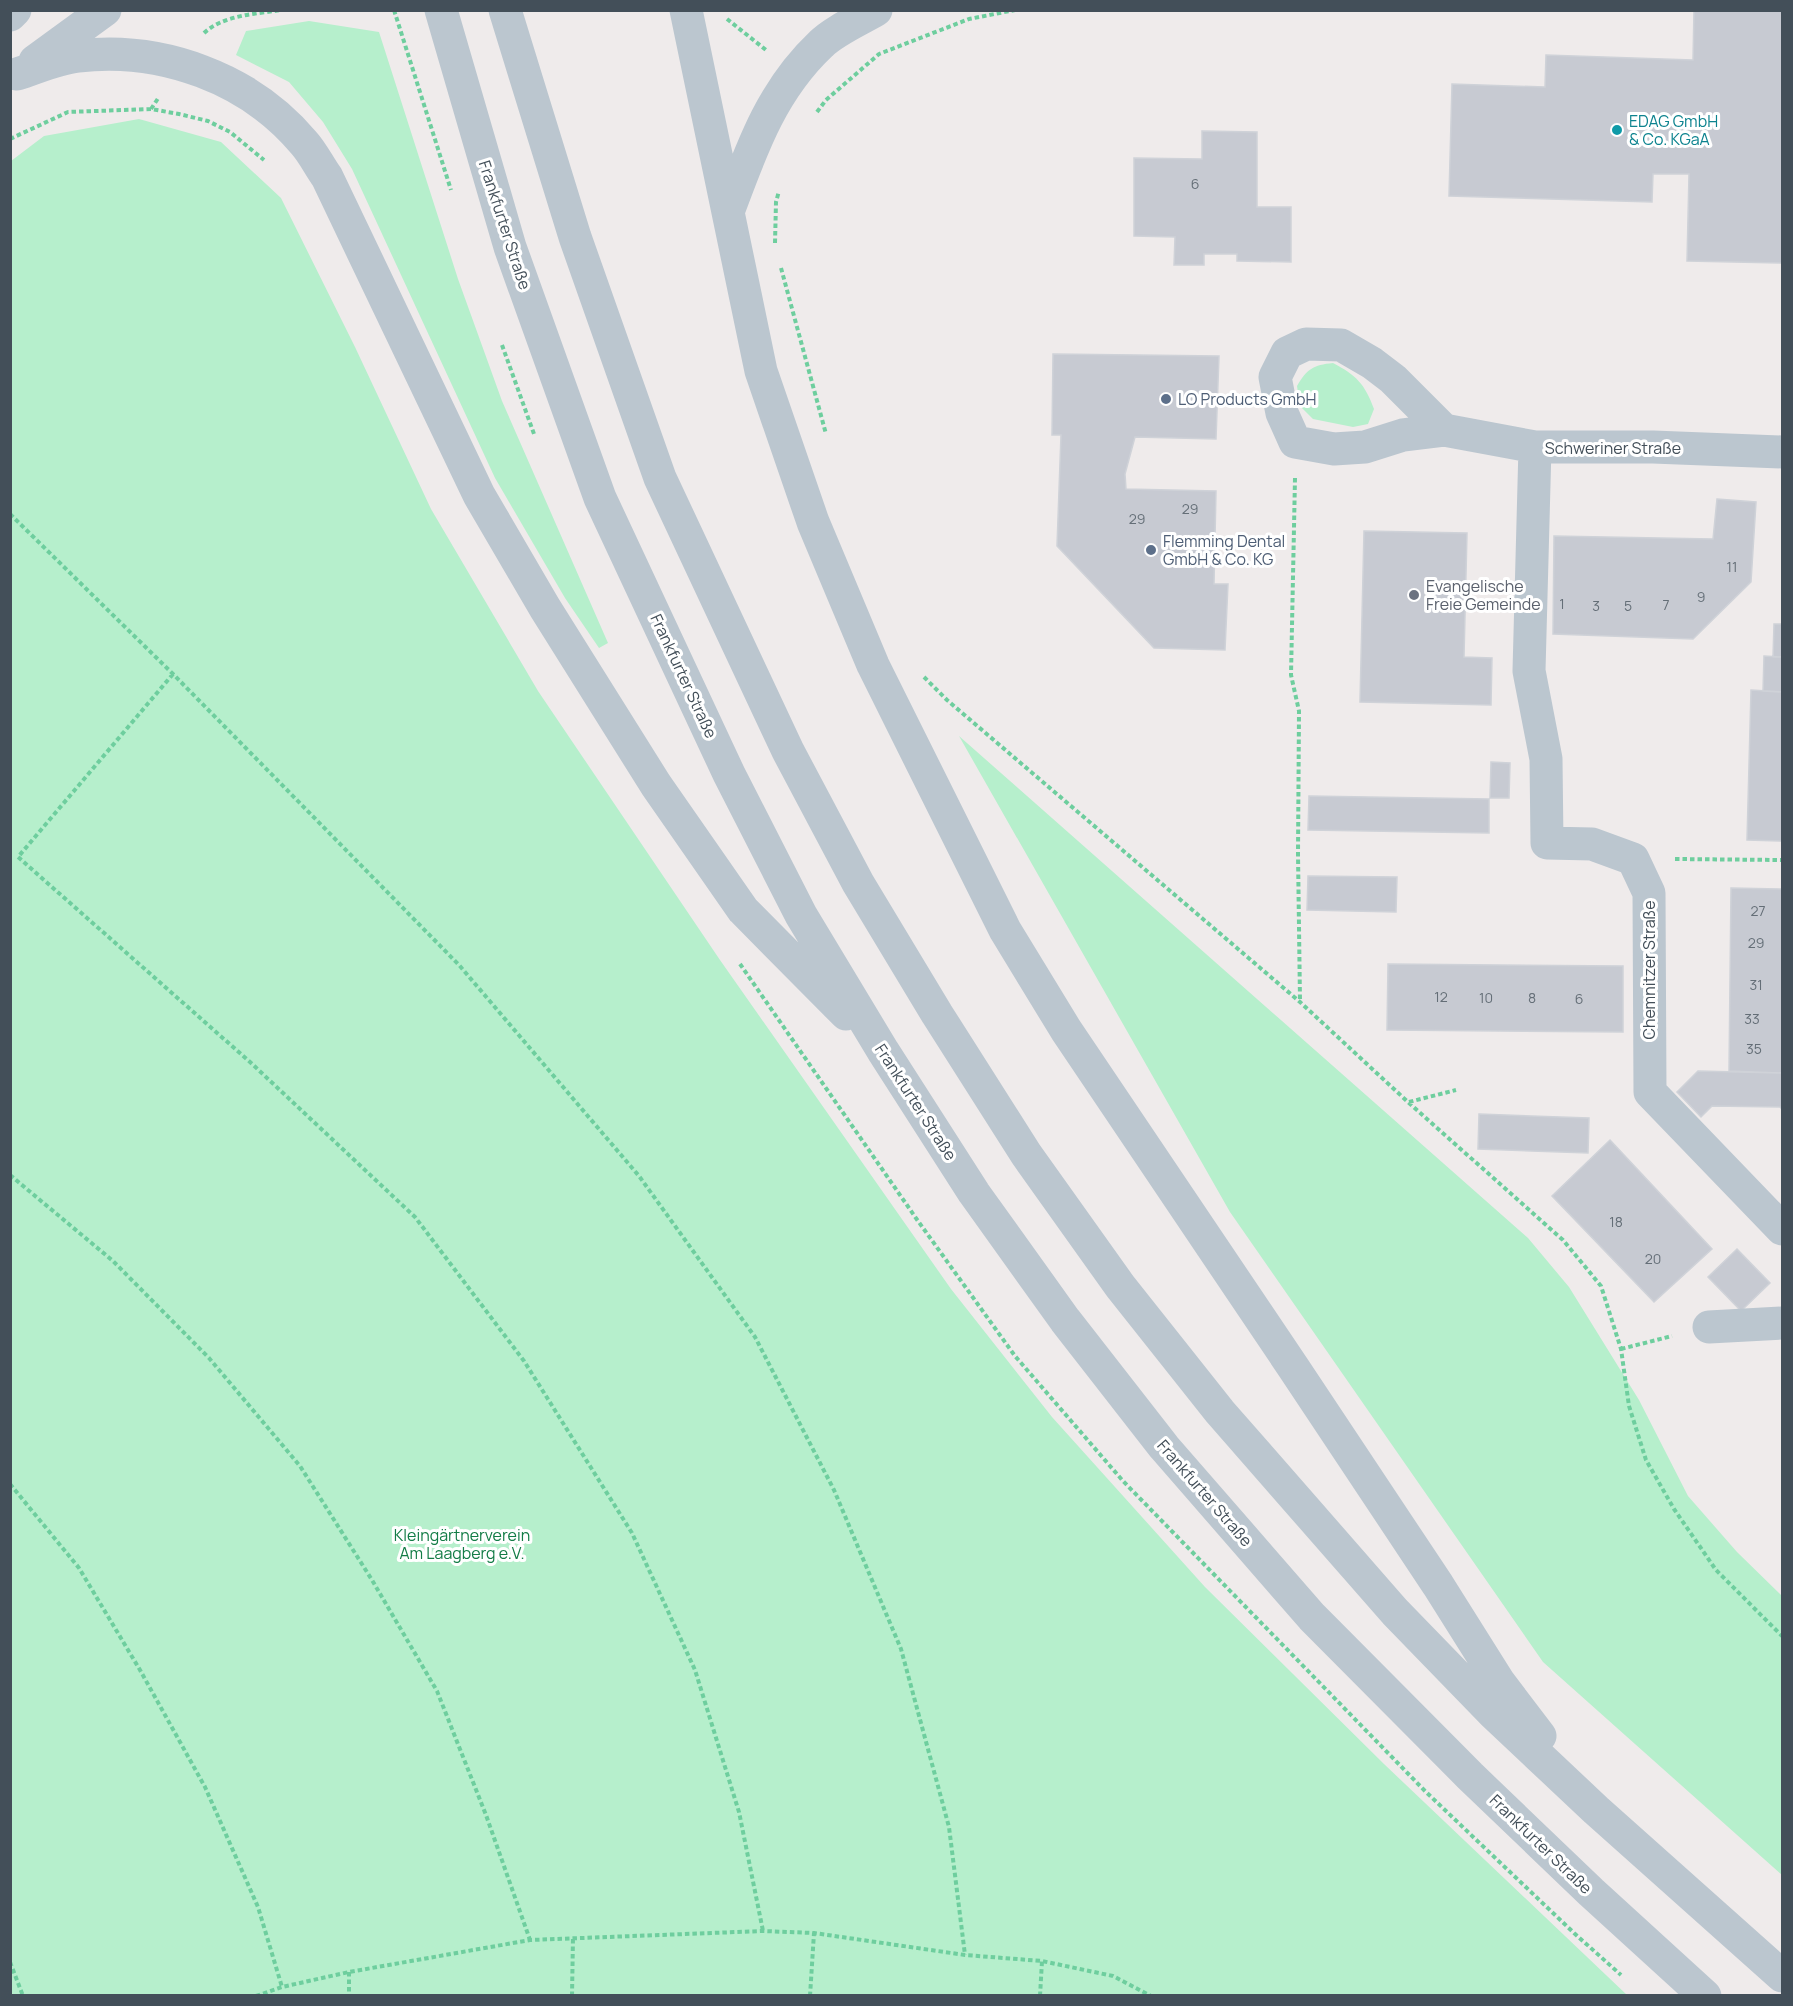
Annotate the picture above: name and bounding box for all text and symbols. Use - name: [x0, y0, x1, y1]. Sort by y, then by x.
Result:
- place label: EDAG GmbH & Co. KGaA: [1629, 110, 1718, 150]
- marker: EDAG GmbH & Co. KGaA: [1610, 123, 1624, 137]
- street label: Frankfurter Straße: [474, 158, 536, 292]
- house number: 6: [1191, 174, 1199, 193]
- place label: LO Products GmbH: [1178, 388, 1316, 410]
- marker: LO Products GmbH: [1159, 392, 1173, 406]
- street label: Schweriner Straße: [1545, 437, 1681, 459]
- house number: 29: [1182, 499, 1198, 518]
- house number: 29: [1129, 509, 1145, 528]
- place label: Flemming Dental GmbH & Co. KG: [1163, 530, 1285, 570]
- marker: Flemming Dental GmbH & Co. KG: [1144, 543, 1158, 557]
- house number: 11: [1727, 557, 1737, 576]
- place label: Evangelische Freie Gemeinde: [1426, 575, 1541, 615]
- house number: 9: [1697, 587, 1705, 606]
- marker: Evangelische Freie Gemeinde: [1407, 588, 1421, 602]
- house number: 1: [1559, 594, 1565, 613]
- house number: 7: [1662, 595, 1670, 614]
- house number: 3: [1592, 596, 1600, 615]
- house number: 5: [1624, 596, 1632, 615]
- street label: Frankfurter Straße: [646, 610, 722, 742]
- street label: Chemnitzer Straße: [1638, 901, 1660, 1039]
- house number: 27: [1750, 901, 1766, 920]
- house number: 29: [1748, 933, 1764, 952]
- house number: 31: [1749, 975, 1763, 994]
- house number: 12: [1434, 987, 1448, 1006]
- house number: 10: [1479, 988, 1493, 1007]
- house number: 8: [1528, 988, 1536, 1007]
- house number: 6: [1575, 989, 1583, 1008]
- house number: 33: [1744, 1009, 1760, 1028]
- house number: 35: [1746, 1039, 1762, 1058]
- street label: Frankfurter Straße: [870, 1040, 962, 1164]
- house number: 18: [1609, 1212, 1623, 1231]
- house number: 20: [1645, 1249, 1661, 1268]
- street label: Frankfurter Straße: [1153, 1435, 1257, 1551]
- park label: Kleingärtnerverein Am Laagberg e.V.: [394, 1524, 530, 1564]
- street label: Frankfurter Straße: [1485, 1789, 1597, 1899]

